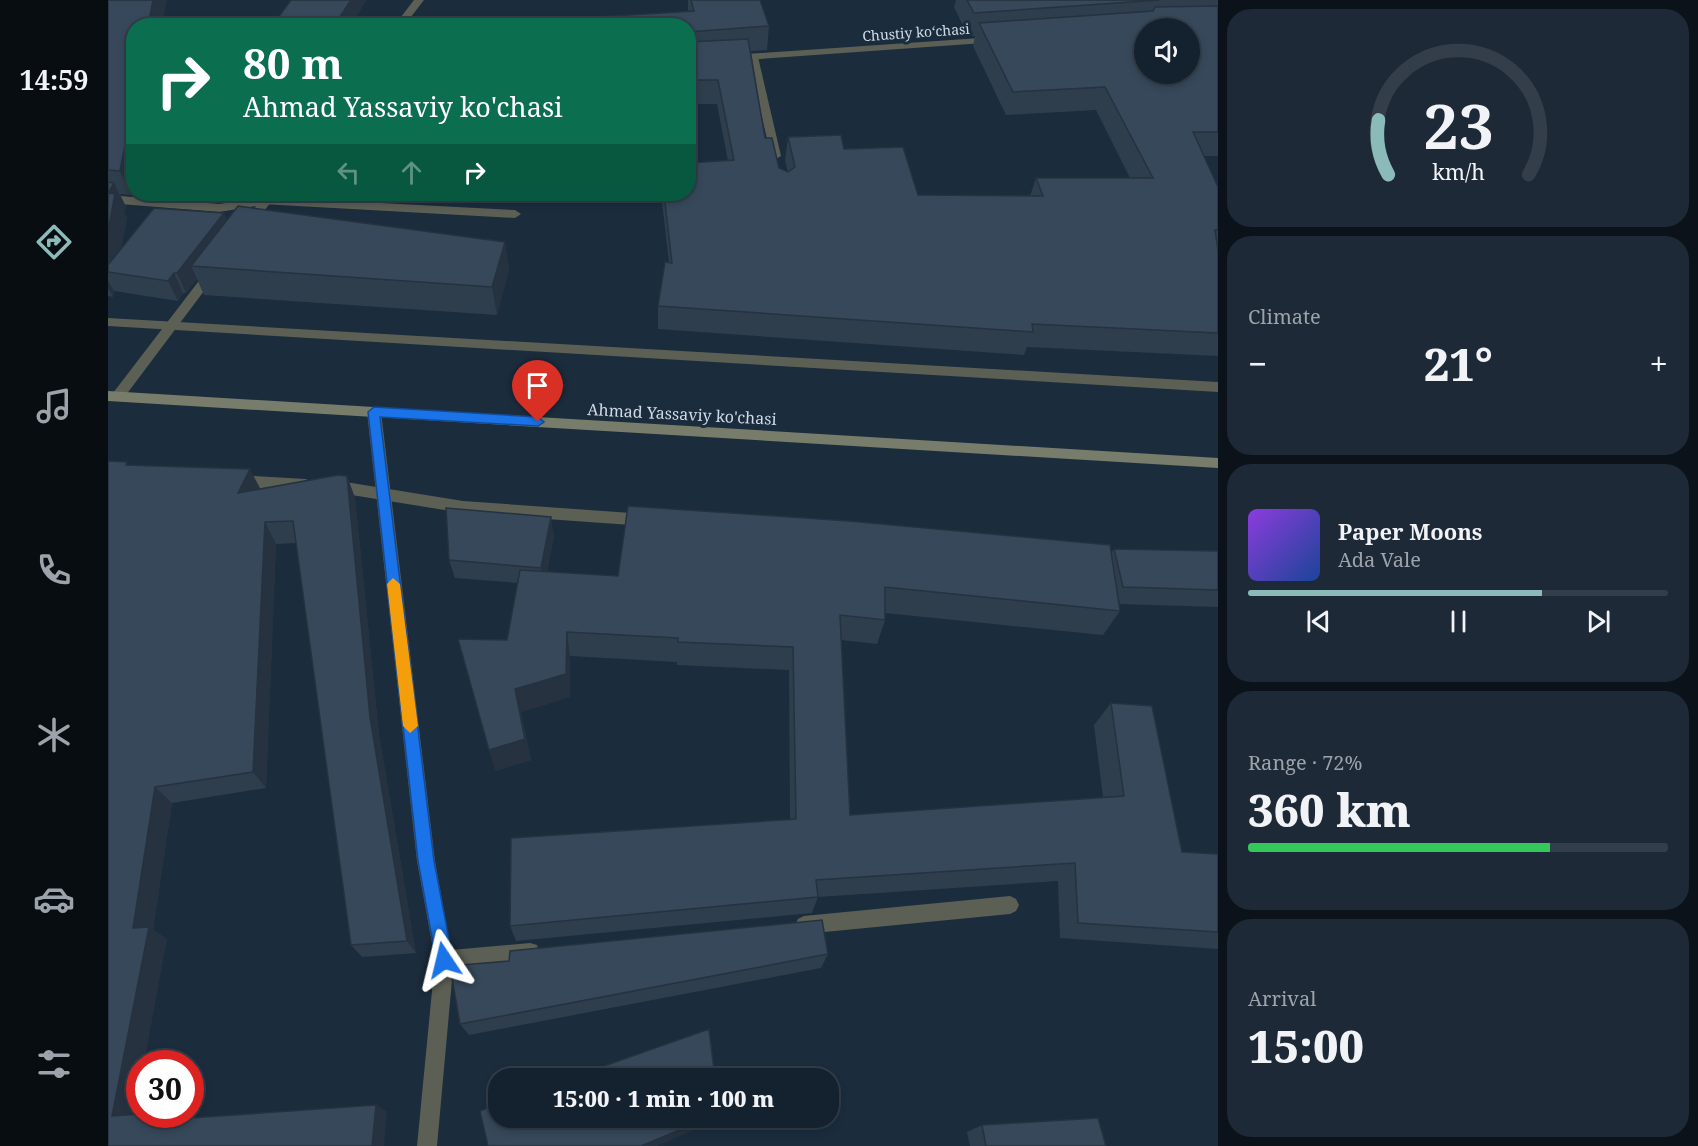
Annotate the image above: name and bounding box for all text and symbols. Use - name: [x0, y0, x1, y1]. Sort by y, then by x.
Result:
- map controls: [1134, 18, 1200, 84]
- button: sound: [1134, 18, 1200, 84]
- street label: Chustiy koʻchasi: [862, 19, 971, 45]
- text: 80 m: [243, 34, 343, 91]
- icon: right: [144, 42, 222, 120]
- text: 14:59: [19, 61, 89, 98]
- text: 23: [1423, 82, 1493, 167]
- text: Ahmad Yassaviy ko'chasi: [243, 88, 563, 125]
- icon: left: [332, 156, 365, 189]
- icon: ahead: [395, 156, 428, 189]
- icon: right: [458, 156, 491, 189]
- text: km/h: [1432, 158, 1485, 187]
- icon: directions: [33, 221, 75, 263]
- text: Climate: [1248, 303, 1321, 330]
- text: 21°: [1424, 333, 1493, 394]
- text: −: [1248, 341, 1267, 386]
- text: +: [1650, 341, 1668, 386]
- pin: [512, 360, 563, 422]
- icon: arrive: [521, 369, 554, 402]
- icon: music: [33, 385, 75, 427]
- street label: Ahmad Yassaviy ko'chasi: [587, 398, 777, 430]
- text: Paper Moons: [1338, 516, 1482, 546]
- text: Ada Vale: [1338, 546, 1421, 573]
- icon: phone: [33, 549, 75, 591]
- icon: previous: [1302, 605, 1335, 638]
- icon: pause: [1442, 605, 1475, 638]
- icon: next: [1582, 605, 1615, 638]
- icon: climate: [33, 714, 75, 756]
- text: Range · 72%: [1248, 749, 1362, 776]
- text: 360 km: [1248, 779, 1411, 840]
- icon: car: [33, 878, 75, 920]
- position arrow: [412, 928, 476, 992]
- text: Arrival: [1248, 985, 1316, 1012]
- text: 15:00: [1248, 1015, 1364, 1076]
- icon: filters: [33, 1043, 75, 1085]
- speed limit sign: 30: [126, 1050, 204, 1128]
- text: 15:00 · 1 min · 100 m: [553, 1083, 774, 1113]

